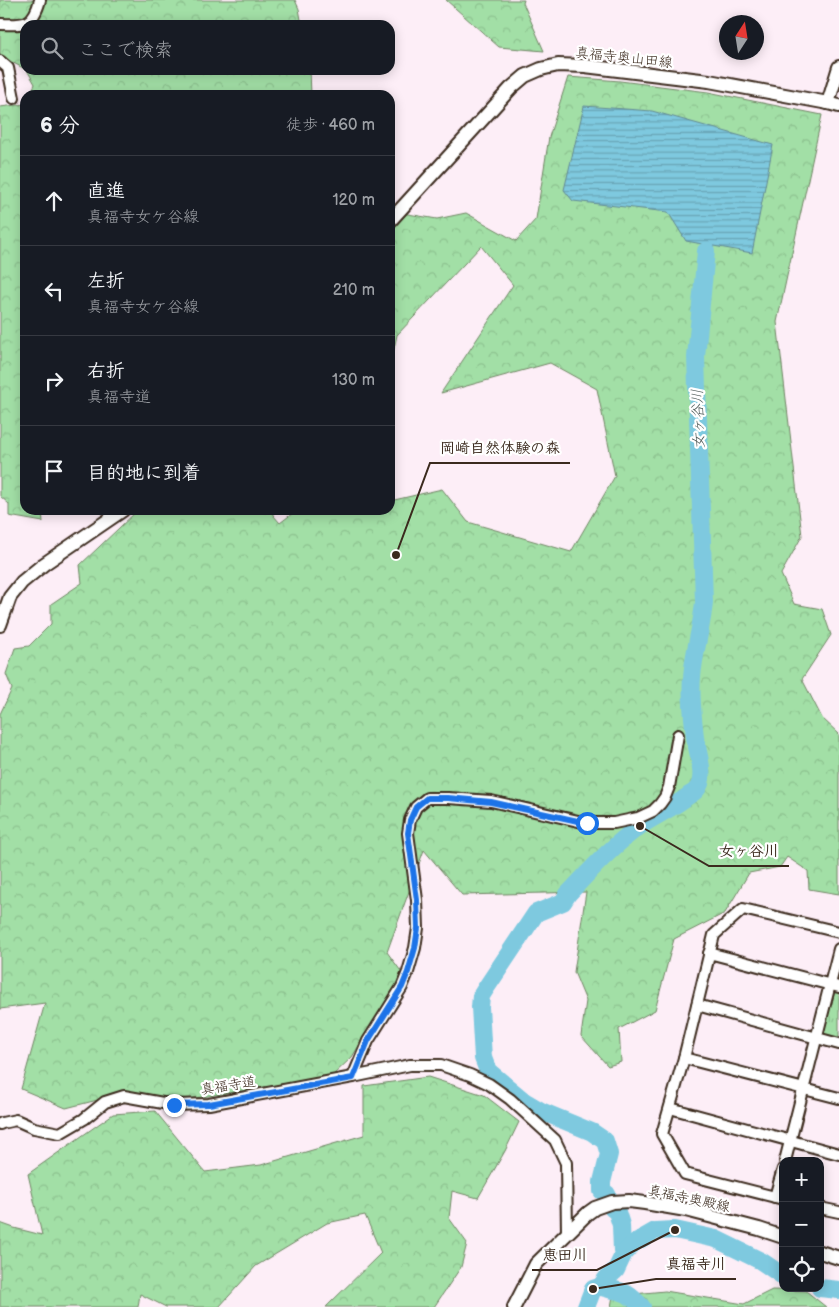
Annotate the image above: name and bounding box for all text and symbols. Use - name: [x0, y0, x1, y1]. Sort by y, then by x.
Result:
- north arrow: [719, 15, 764, 60]
- search box: [20, 20, 395, 75]
- icon: search: [38, 34, 66, 62]
- text: ここで検索: [78, 39, 173, 62]
- street label: 真福寺奥山田線: [574, 44, 674, 71]
- text: 6 分: [40, 113, 79, 138]
- text: 徒歩 · 460 m: [286, 116, 375, 135]
- text: 直進: [87, 180, 125, 203]
- icon: ahead: [40, 187, 68, 215]
- text: 120 m: [332, 191, 375, 210]
- text: 真福寺女ケ谷線: [87, 208, 199, 227]
- text: 左折: [87, 270, 125, 293]
- icon: left: [40, 277, 68, 305]
- text: 210 m: [333, 281, 375, 300]
- text: 真福寺女ケ谷線: [87, 298, 199, 317]
- text: 右折: [87, 360, 125, 383]
- icon: right: [40, 367, 68, 395]
- text: 130 m: [332, 371, 375, 390]
- text: 真福寺道: [87, 388, 151, 407]
- water label: 女ヶ谷川: [688, 389, 709, 449]
- callout: 岡崎自然体験の森: [430, 433, 570, 463]
- text: 岡崎自然体験の森: [440, 439, 560, 458]
- icon: arrive: [40, 457, 68, 485]
- text: 目的地に到着: [87, 462, 201, 485]
- route start: [576, 812, 599, 835]
- callout: 女ヶ谷川: [709, 836, 789, 866]
- text: 女ヶ谷川: [719, 842, 779, 861]
- street label: 真福寺道: [199, 1073, 257, 1098]
- route end: [163, 1094, 186, 1117]
- map controls: [779, 1157, 824, 1292]
- button: +: [779, 1157, 824, 1202]
- street label: 真福寺奥殿線: [646, 1181, 732, 1216]
- button: −: [779, 1202, 824, 1247]
- callout: 恵田川: [532, 1240, 597, 1270]
- text: 恵田川: [542, 1246, 588, 1265]
- button: locate: [779, 1247, 824, 1292]
- callout: 真福寺川: [656, 1249, 736, 1279]
- text: 真福寺川: [666, 1255, 726, 1274]

